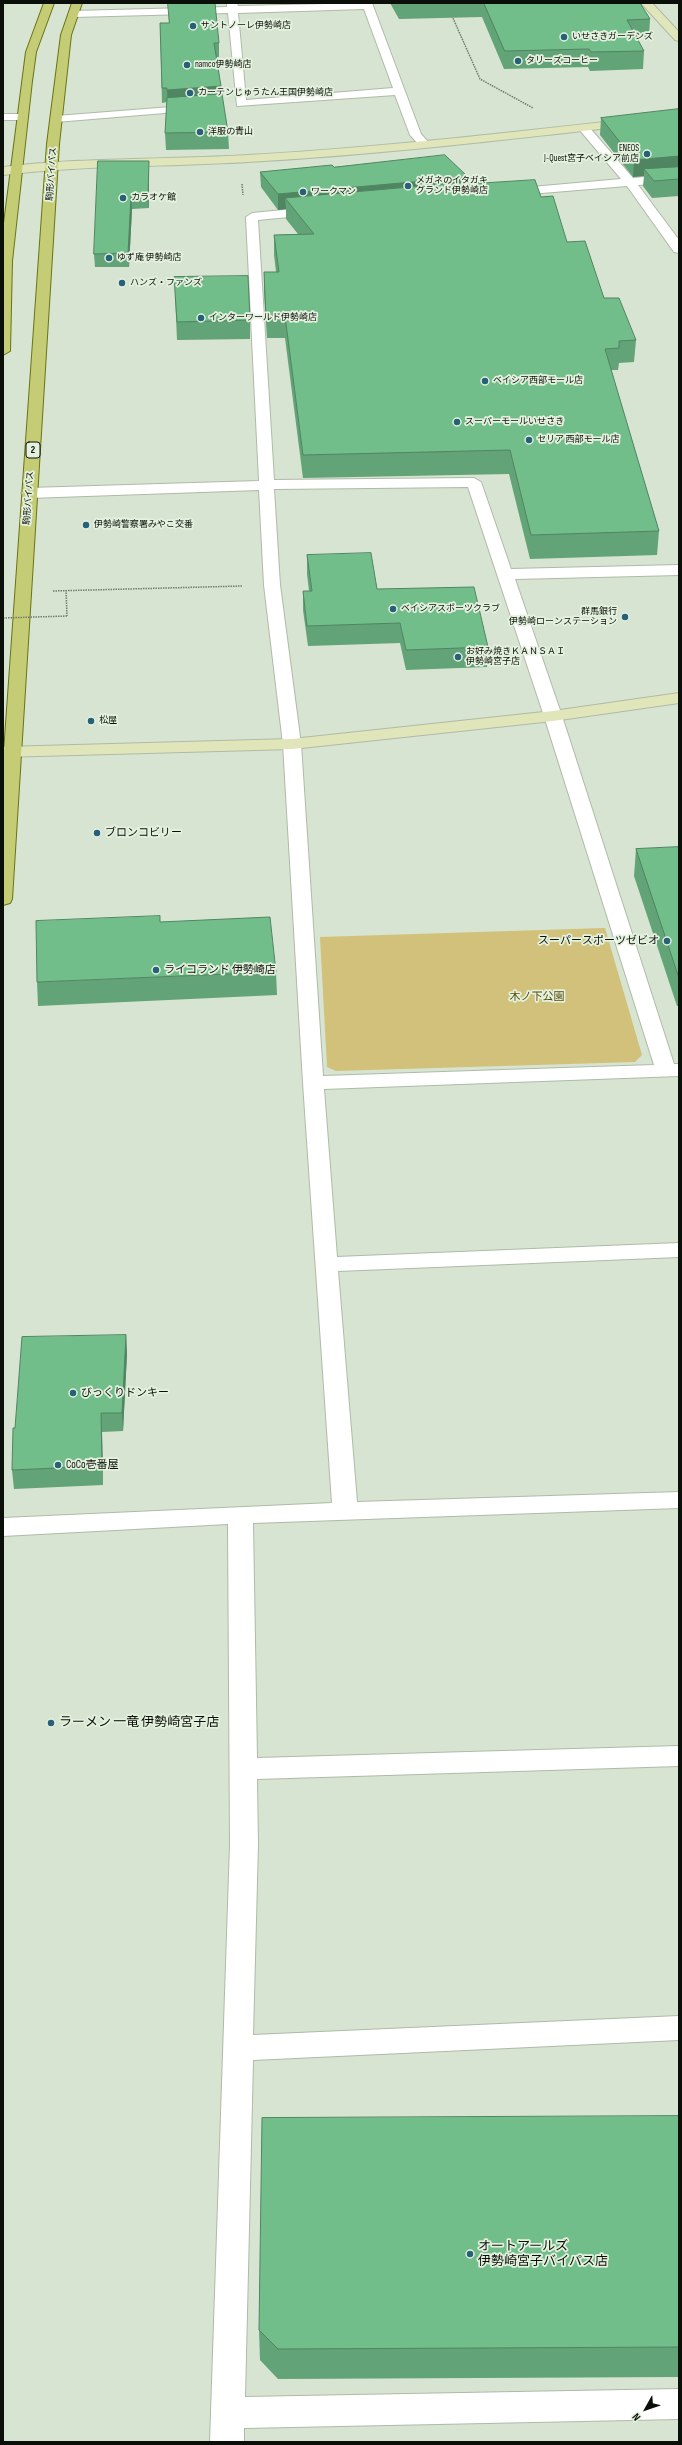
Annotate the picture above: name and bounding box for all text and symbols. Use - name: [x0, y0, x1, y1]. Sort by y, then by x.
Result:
- marker: サントノーレ伊勢崎店: [188, 21, 198, 31]
- place label: サントノーレ伊勢崎店: [201, 21, 291, 31]
- marker: いせさきガーデンズ: [559, 32, 569, 42]
- place label: いせさきガーデンズ: [572, 32, 653, 42]
- marker: タリーズコーヒー: [513, 56, 523, 66]
- place label: タリーズコーヒー: [526, 56, 598, 66]
- marker: namco伊勢崎店: [182, 60, 192, 70]
- place label: namco伊勢崎店: [195, 60, 251, 70]
- marker: カーテンじゅうたん王国伊勢崎店: [185, 88, 195, 98]
- place label: カーテンじゅうたん王国伊勢崎店: [198, 88, 333, 98]
- marker: 洋服の青山: [195, 127, 205, 137]
- place label: 洋服の青山: [208, 127, 253, 137]
- place label: ENEOS J-Quest宮子ベイシア前店: [544, 144, 639, 165]
- street label: 駒形バイパス: [45, 147, 59, 201]
- marker: ENEOS J-Quest宮子ベイシア前店: [642, 149, 652, 159]
- place label: メガネのイタガキ グランド伊勢崎店: [416, 176, 488, 197]
- marker: メガネのイタガキ グランド伊勢崎店: [403, 181, 413, 191]
- marker: ワークマン: [298, 187, 308, 197]
- place label: ワークマン: [311, 187, 356, 197]
- marker: カラオケ館: [118, 193, 128, 203]
- place label: カラオケ館: [131, 193, 176, 203]
- marker: ゆず庵 伊勢崎店: [104, 253, 114, 263]
- place label: ゆず庵 伊勢崎店: [117, 253, 181, 263]
- marker: ハンズ・ファンズ: [117, 278, 127, 288]
- place label: ハンズ・ファンズ: [130, 278, 202, 288]
- marker: インターワールド伊勢崎店: [196, 313, 206, 323]
- place label: インターワールド伊勢崎店: [209, 313, 317, 323]
- marker: ベイシア西部モール店: [480, 376, 490, 386]
- place label: ベイシア西部モール店: [493, 376, 583, 386]
- marker: スーパーモールいせさき: [452, 417, 462, 427]
- place label: スーパーモールいせさき: [465, 417, 564, 427]
- marker: セリア 西部モール店: [524, 435, 534, 445]
- place label: セリア 西部モール店: [537, 435, 619, 445]
- road number: 2: [26, 442, 40, 458]
- street label: 駒形バイパス: [22, 471, 36, 525]
- marker: 伊勢崎警察署みやこ交番: [81, 520, 91, 530]
- place label: 伊勢崎警察署みやこ交番: [94, 520, 193, 530]
- marker: ベイシアスポーツクラブ: [388, 604, 398, 614]
- place label: ベイシアスポーツクラブ: [401, 604, 500, 614]
- place label: 群馬銀行 伊勢崎ローンステーション: [509, 607, 617, 628]
- marker: 群馬銀行 伊勢崎ローンステーション: [620, 612, 630, 622]
- place label: お好み焼きＫＡＮＳＡＩ 伊勢崎宮子店: [466, 647, 565, 668]
- marker: お好み焼きＫＡＮＳＡＩ 伊勢崎宮子店: [453, 652, 463, 662]
- marker: 松屋: [86, 716, 96, 726]
- place label: 松屋: [99, 716, 117, 726]
- place label: ブロンコビリー: [105, 826, 182, 840]
- marker: ブロンコビリー: [92, 828, 102, 838]
- place label: スーパースポーツゼビオ: [538, 934, 659, 948]
- marker: スーパースポーツゼビオ: [662, 936, 672, 946]
- place label: ライコランド 伊勢崎店: [164, 963, 276, 977]
- marker: ライコランド 伊勢崎店: [151, 965, 161, 975]
- park label: 木ノ下公園: [510, 990, 564, 1004]
- place label: びっくりドンキー: [81, 1386, 169, 1400]
- marker: びっくりドンキー: [68, 1388, 78, 1398]
- place label: CoCo壱番屋: [66, 1458, 119, 1472]
- marker: CoCo壱番屋: [53, 1460, 63, 1470]
- place label: ラーメン 一竜 伊勢崎宮子店: [59, 1715, 219, 1731]
- marker: ラーメン 一竜 伊勢崎宮子店: [46, 1718, 56, 1728]
- place label: オートアールズ 伊勢崎宮子バイパス店: [478, 2239, 608, 2270]
- marker: オートアールズ 伊勢崎宮子バイパス店: [465, 2249, 475, 2259]
- north arrow: [626, 2389, 666, 2429]
- text: N: [630, 2411, 643, 2423]

